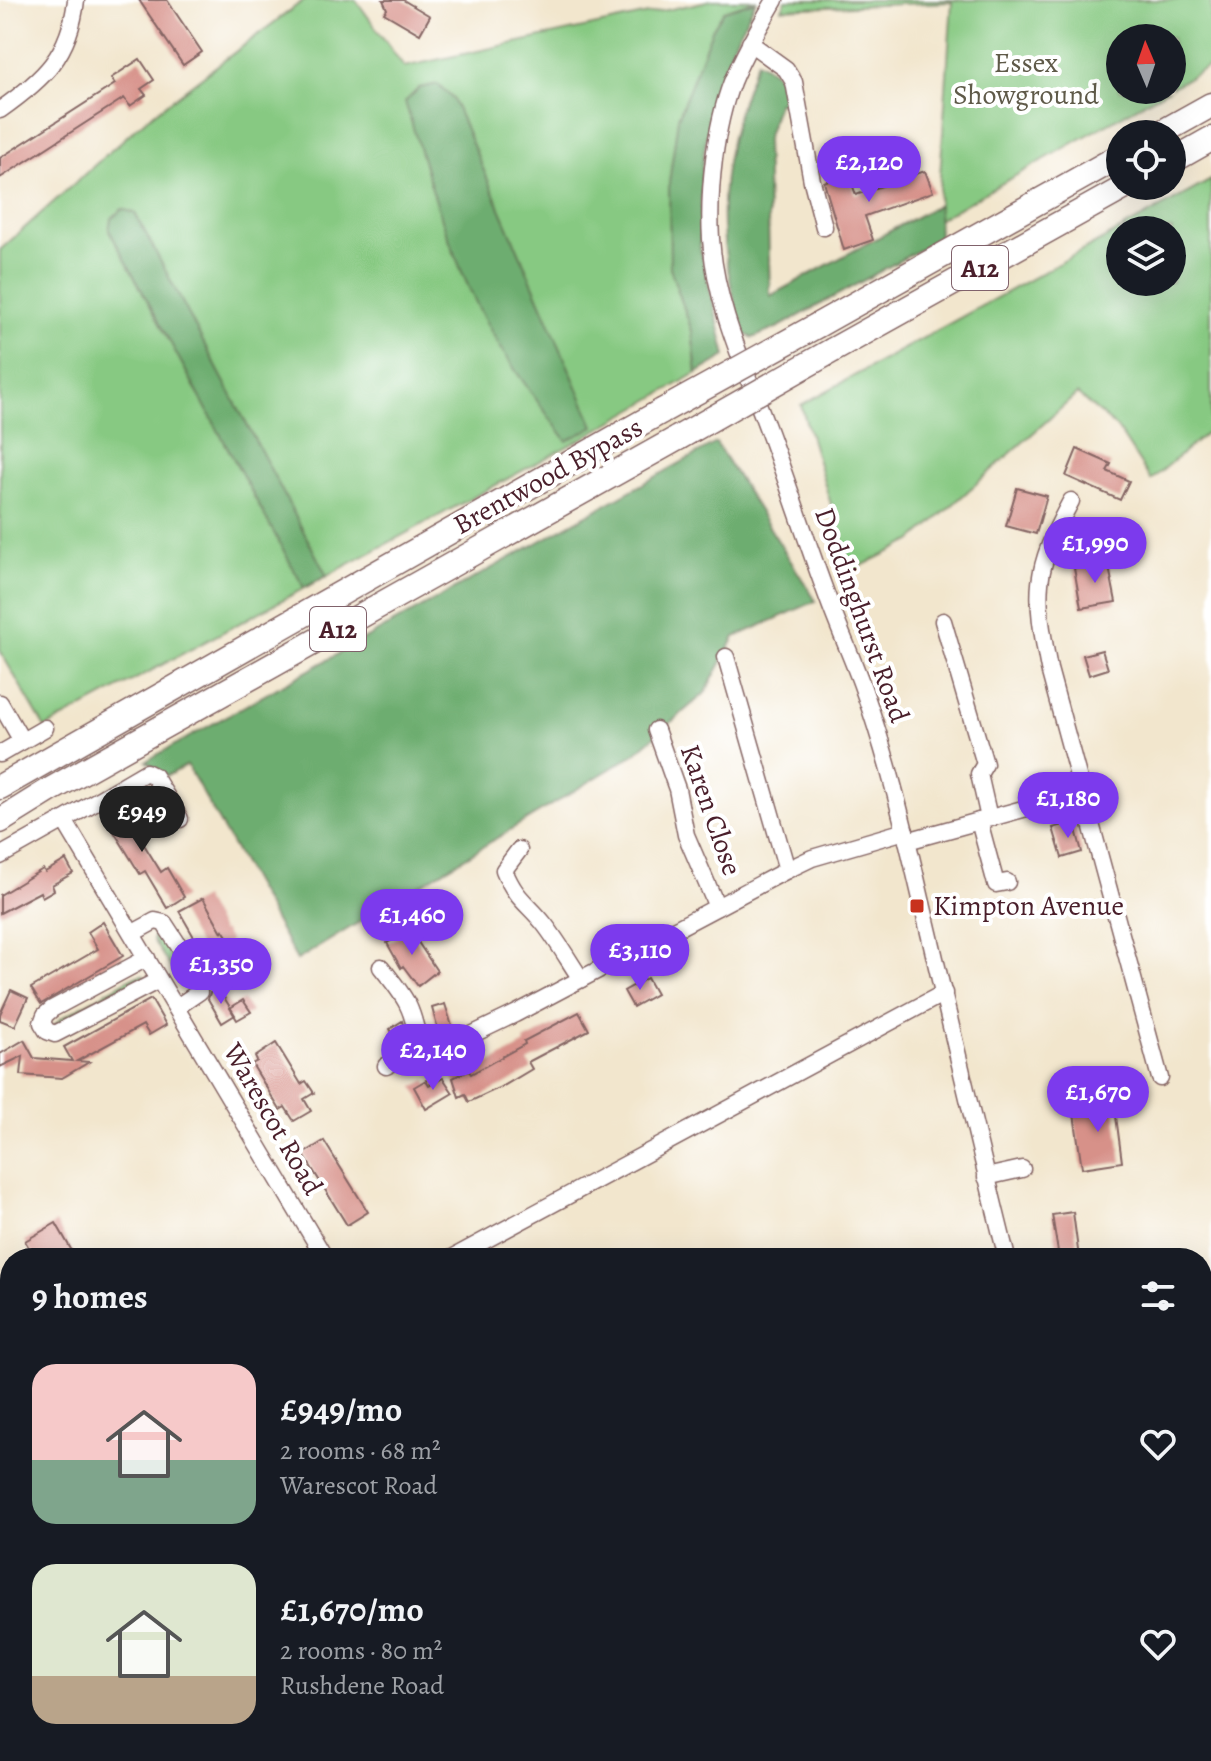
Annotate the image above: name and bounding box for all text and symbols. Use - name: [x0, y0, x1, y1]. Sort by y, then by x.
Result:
- north arrow: [1106, 24, 1186, 104]
- map controls: [1106, 24, 1186, 296]
- park label: Essex Showground: [953, 44, 1100, 114]
- button: locate: [1106, 120, 1186, 200]
- pin: £2,120: [804, 136, 934, 204]
- text: £2,120: [835, 144, 903, 179]
- button: layers: [1106, 216, 1186, 296]
- road number: A12: [952, 246, 1008, 290]
- street label: Brentwood Bypass: [446, 408, 650, 544]
- street label: Doddinghurst Road: [805, 502, 919, 729]
- pin: £1,990: [1030, 517, 1160, 585]
- text: £1,990: [1062, 525, 1128, 560]
- road number: A12: [310, 607, 366, 651]
- street label: Karen Close: [671, 739, 751, 881]
- pin: £1,180: [1003, 772, 1133, 840]
- text: £1,180: [1036, 780, 1100, 815]
- pin: £949: [95, 786, 189, 854]
- text: £949: [117, 794, 167, 829]
- place label: Kimpton Avenue: [933, 887, 1124, 925]
- pin: £1,460: [347, 889, 477, 957]
- text: £1,460: [378, 897, 446, 932]
- marker: Kimpton Avenue: [908, 897, 926, 915]
- pin: £3,110: [575, 924, 705, 992]
- text: £3,110: [608, 932, 672, 967]
- pin: £1,350: [156, 938, 286, 1006]
- text: £1,350: [188, 946, 254, 981]
- pin: £2,140: [368, 1024, 498, 1092]
- text: £2,140: [399, 1032, 467, 1067]
- street label: Warescot Road: [214, 1035, 332, 1203]
- pin: £1,670: [1033, 1066, 1163, 1134]
- text: £1,670: [1065, 1074, 1131, 1109]
- text: 9 homes: [32, 1273, 148, 1320]
- icon: filters: [1136, 1274, 1180, 1318]
- text: £949/mo: [280, 1386, 402, 1433]
- icon: home: [96, 1396, 192, 1492]
- icon: heart: [1136, 1422, 1180, 1466]
- text: 2 rooms · 68 m²: [280, 1433, 441, 1468]
- text: Warescot Road: [280, 1468, 438, 1503]
- text: £1,670/mo: [280, 1586, 424, 1633]
- icon: home: [96, 1596, 192, 1692]
- icon: heart: [1136, 1622, 1180, 1666]
- text: 2 rooms · 80 m²: [280, 1633, 442, 1668]
- text: Rushdene Road: [280, 1668, 444, 1703]

